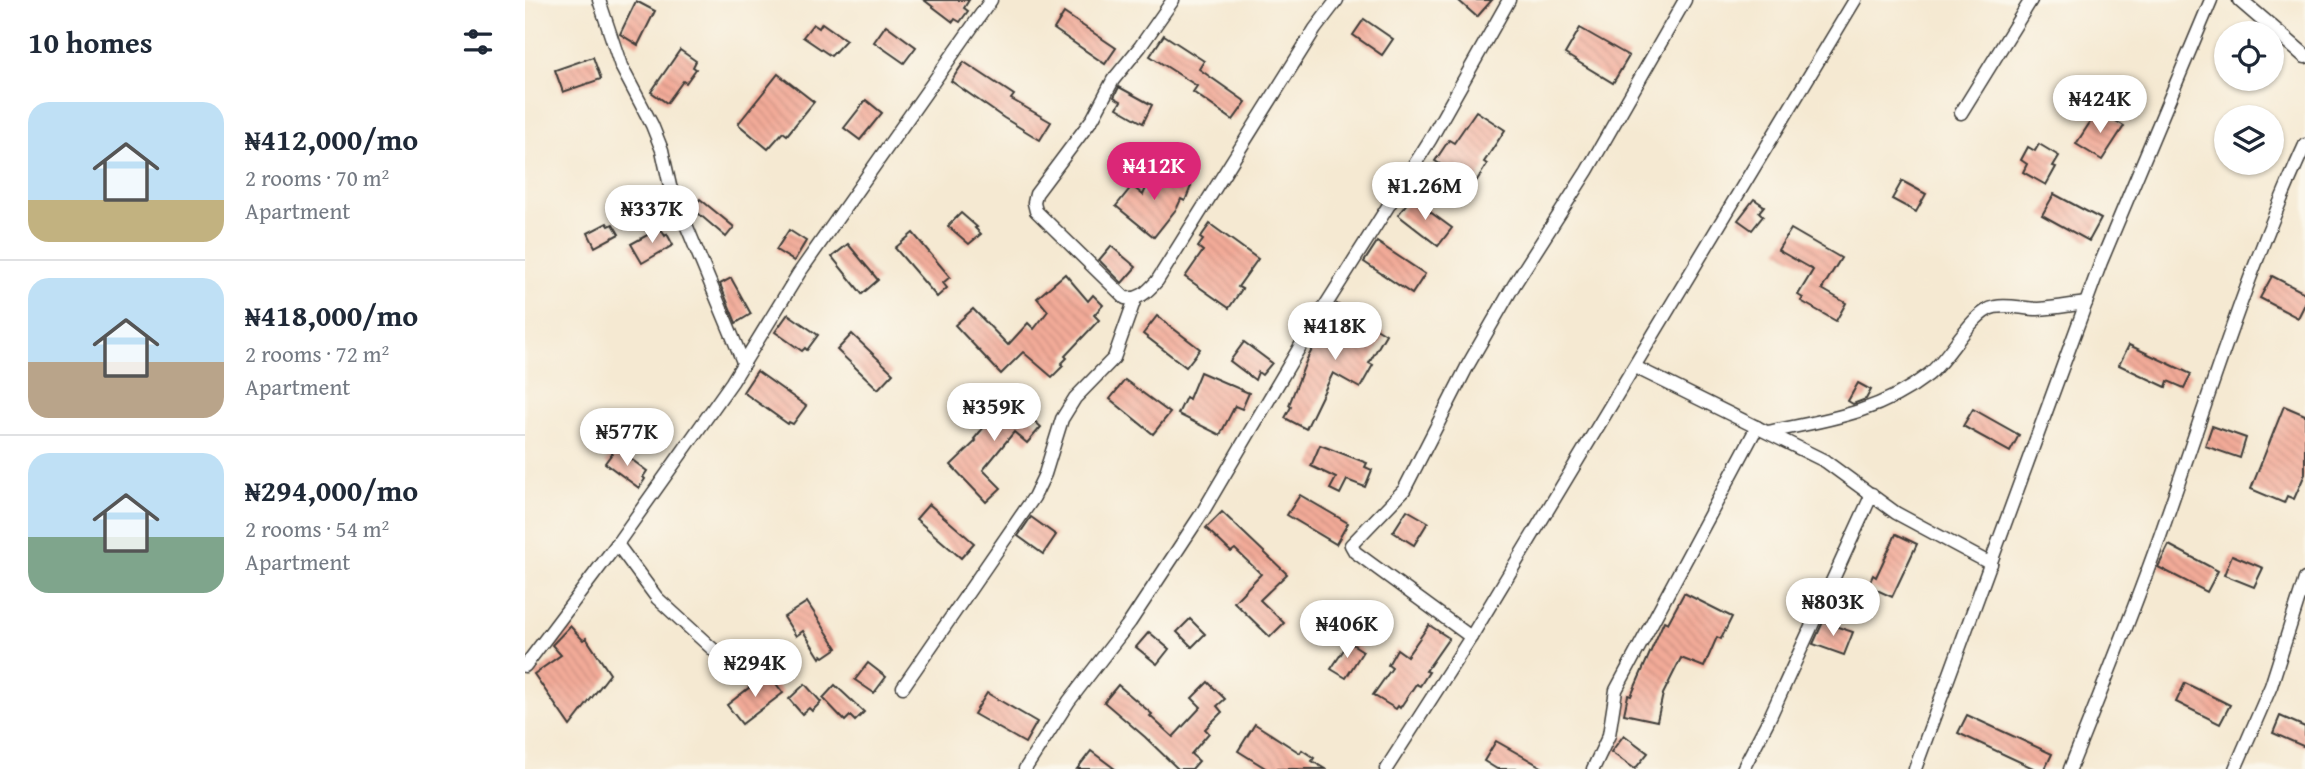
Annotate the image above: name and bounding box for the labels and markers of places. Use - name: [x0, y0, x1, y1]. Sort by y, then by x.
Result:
- pin: ₦424K: [2051, 76, 2149, 135]
- pin: ₦412K: [1105, 142, 1203, 202]
- pin: ₦1.26M: [1368, 162, 1482, 222]
- pin: ₦337K: [603, 186, 701, 245]
- pin: ₦418K: [1286, 302, 1384, 362]
- pin: ₦359K: [945, 384, 1043, 443]
- pin: ₦577K: [578, 408, 676, 468]
- pin: ₦803K: [1784, 578, 1882, 638]
- pin: ₦406K: [1298, 600, 1396, 660]
- pin: ₦294K: [706, 640, 804, 699]

